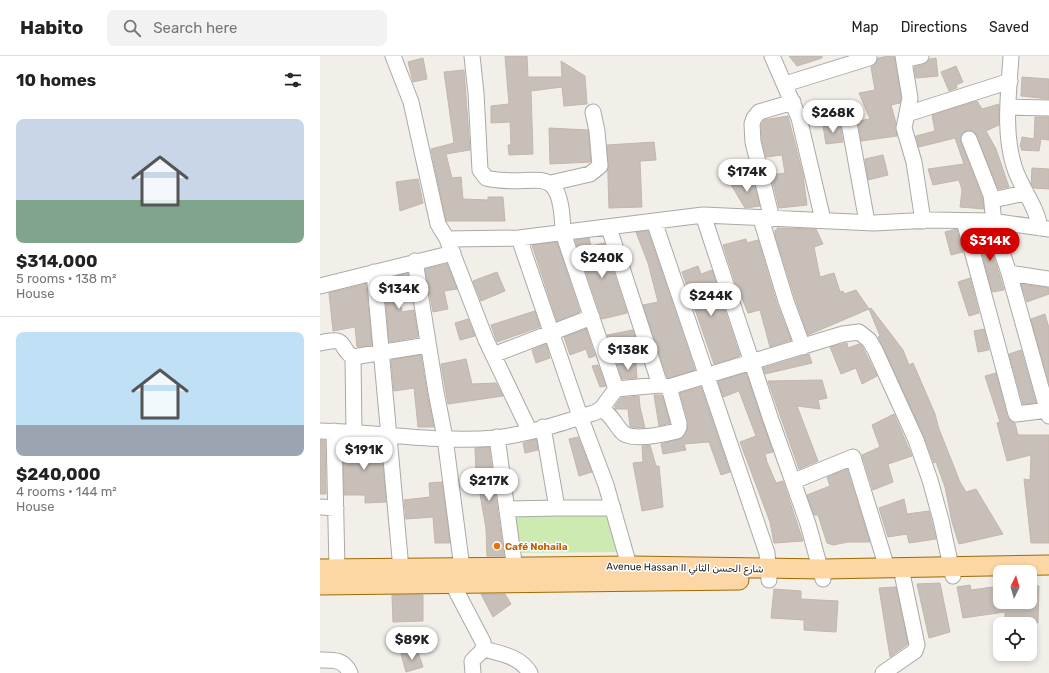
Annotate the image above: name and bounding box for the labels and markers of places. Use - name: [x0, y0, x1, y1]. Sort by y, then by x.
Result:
- pin: $268K: [805, 100, 861, 134]
- pin: $174K: [719, 159, 775, 193]
- pin: $314K: [962, 228, 1018, 262]
- pin: $240K: [574, 245, 630, 279]
- pin: $134K: [371, 276, 427, 310]
- pin: $244K: [683, 283, 739, 317]
- pin: $138K: [600, 337, 656, 371]
- pin: $191K: [336, 437, 392, 471]
- pin: $217K: [461, 468, 517, 502]
- marker: Café Nohaila: [492, 541, 502, 551]
- place label: Café Nohaila: [505, 541, 568, 553]
- pin: $89K: [388, 627, 436, 661]

